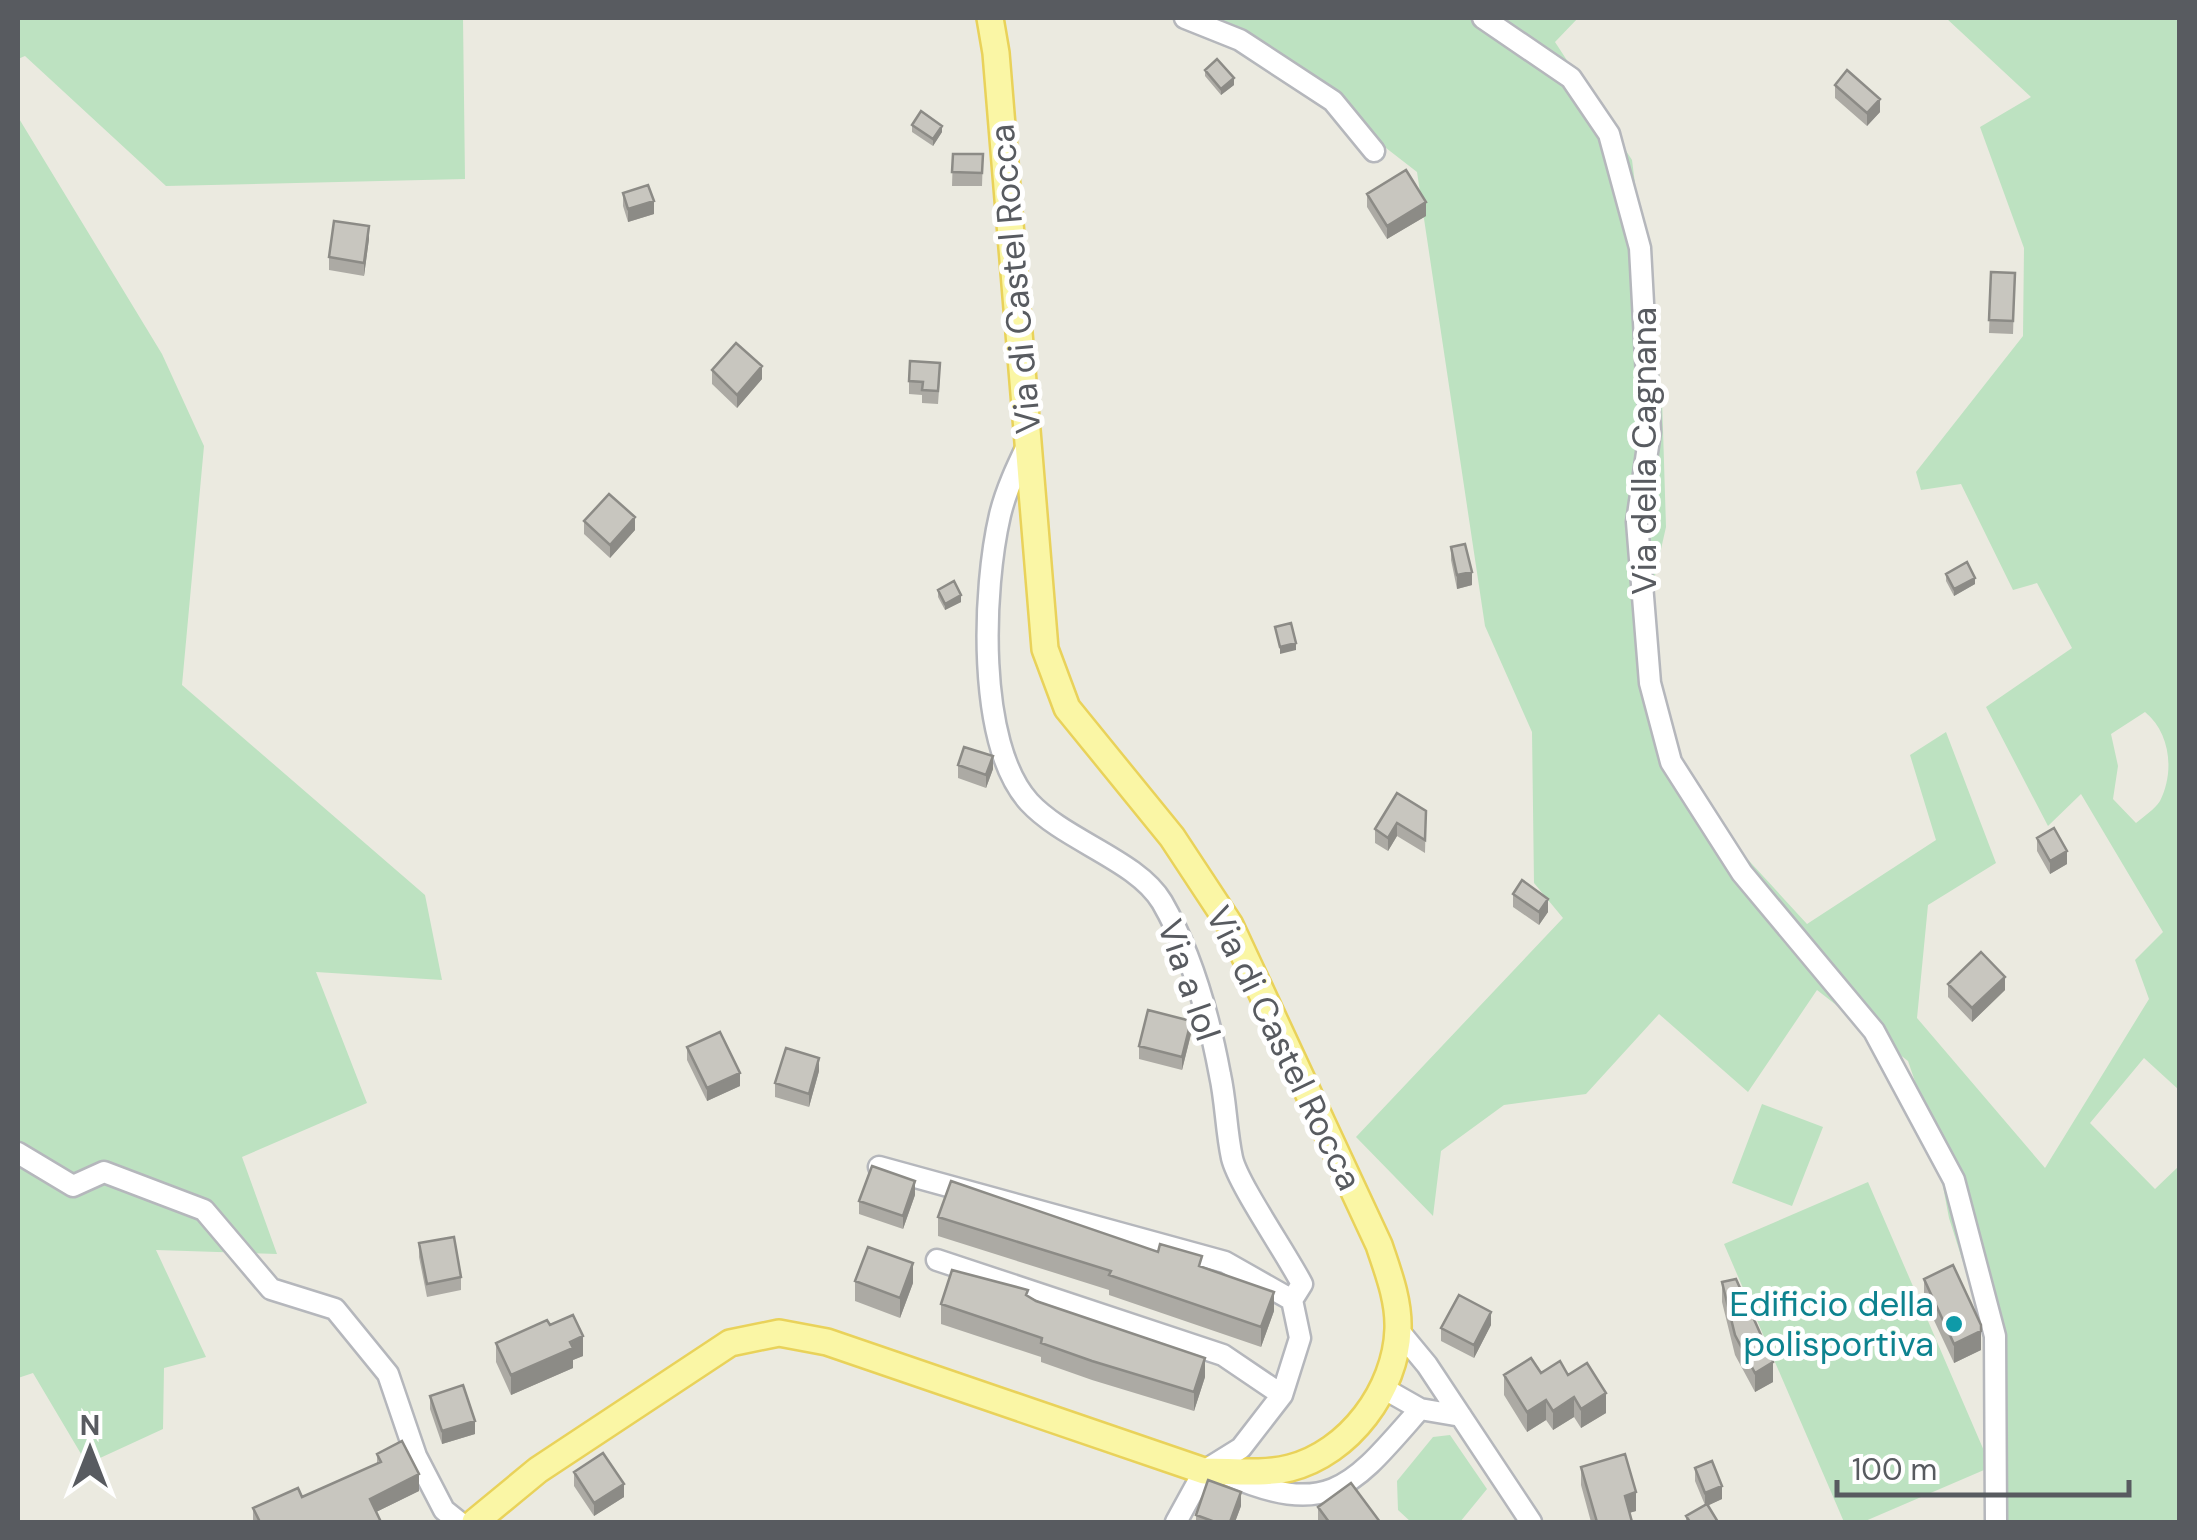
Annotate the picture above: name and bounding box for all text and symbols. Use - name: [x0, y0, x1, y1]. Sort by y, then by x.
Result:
- street label: Via di Castel Rocca: [979, 122, 1051, 436]
- street label: Via della Cagnana: [1621, 307, 1667, 595]
- street label: Via di Castel Rocca: [1195, 898, 1373, 1198]
- street label: Via a Iol: [1147, 913, 1231, 1047]
- place label: Edificio della polisportiva: [1729, 1281, 1934, 1367]
- marker: Edificio della polisportiva: [1943, 1313, 1965, 1335]
- north arrow: [40, 1400, 140, 1500]
- text: N: [80, 1407, 100, 1444]
- scale bar: [1837, 1435, 2130, 1497]
- text: 100 m: [1852, 1450, 1937, 1489]

